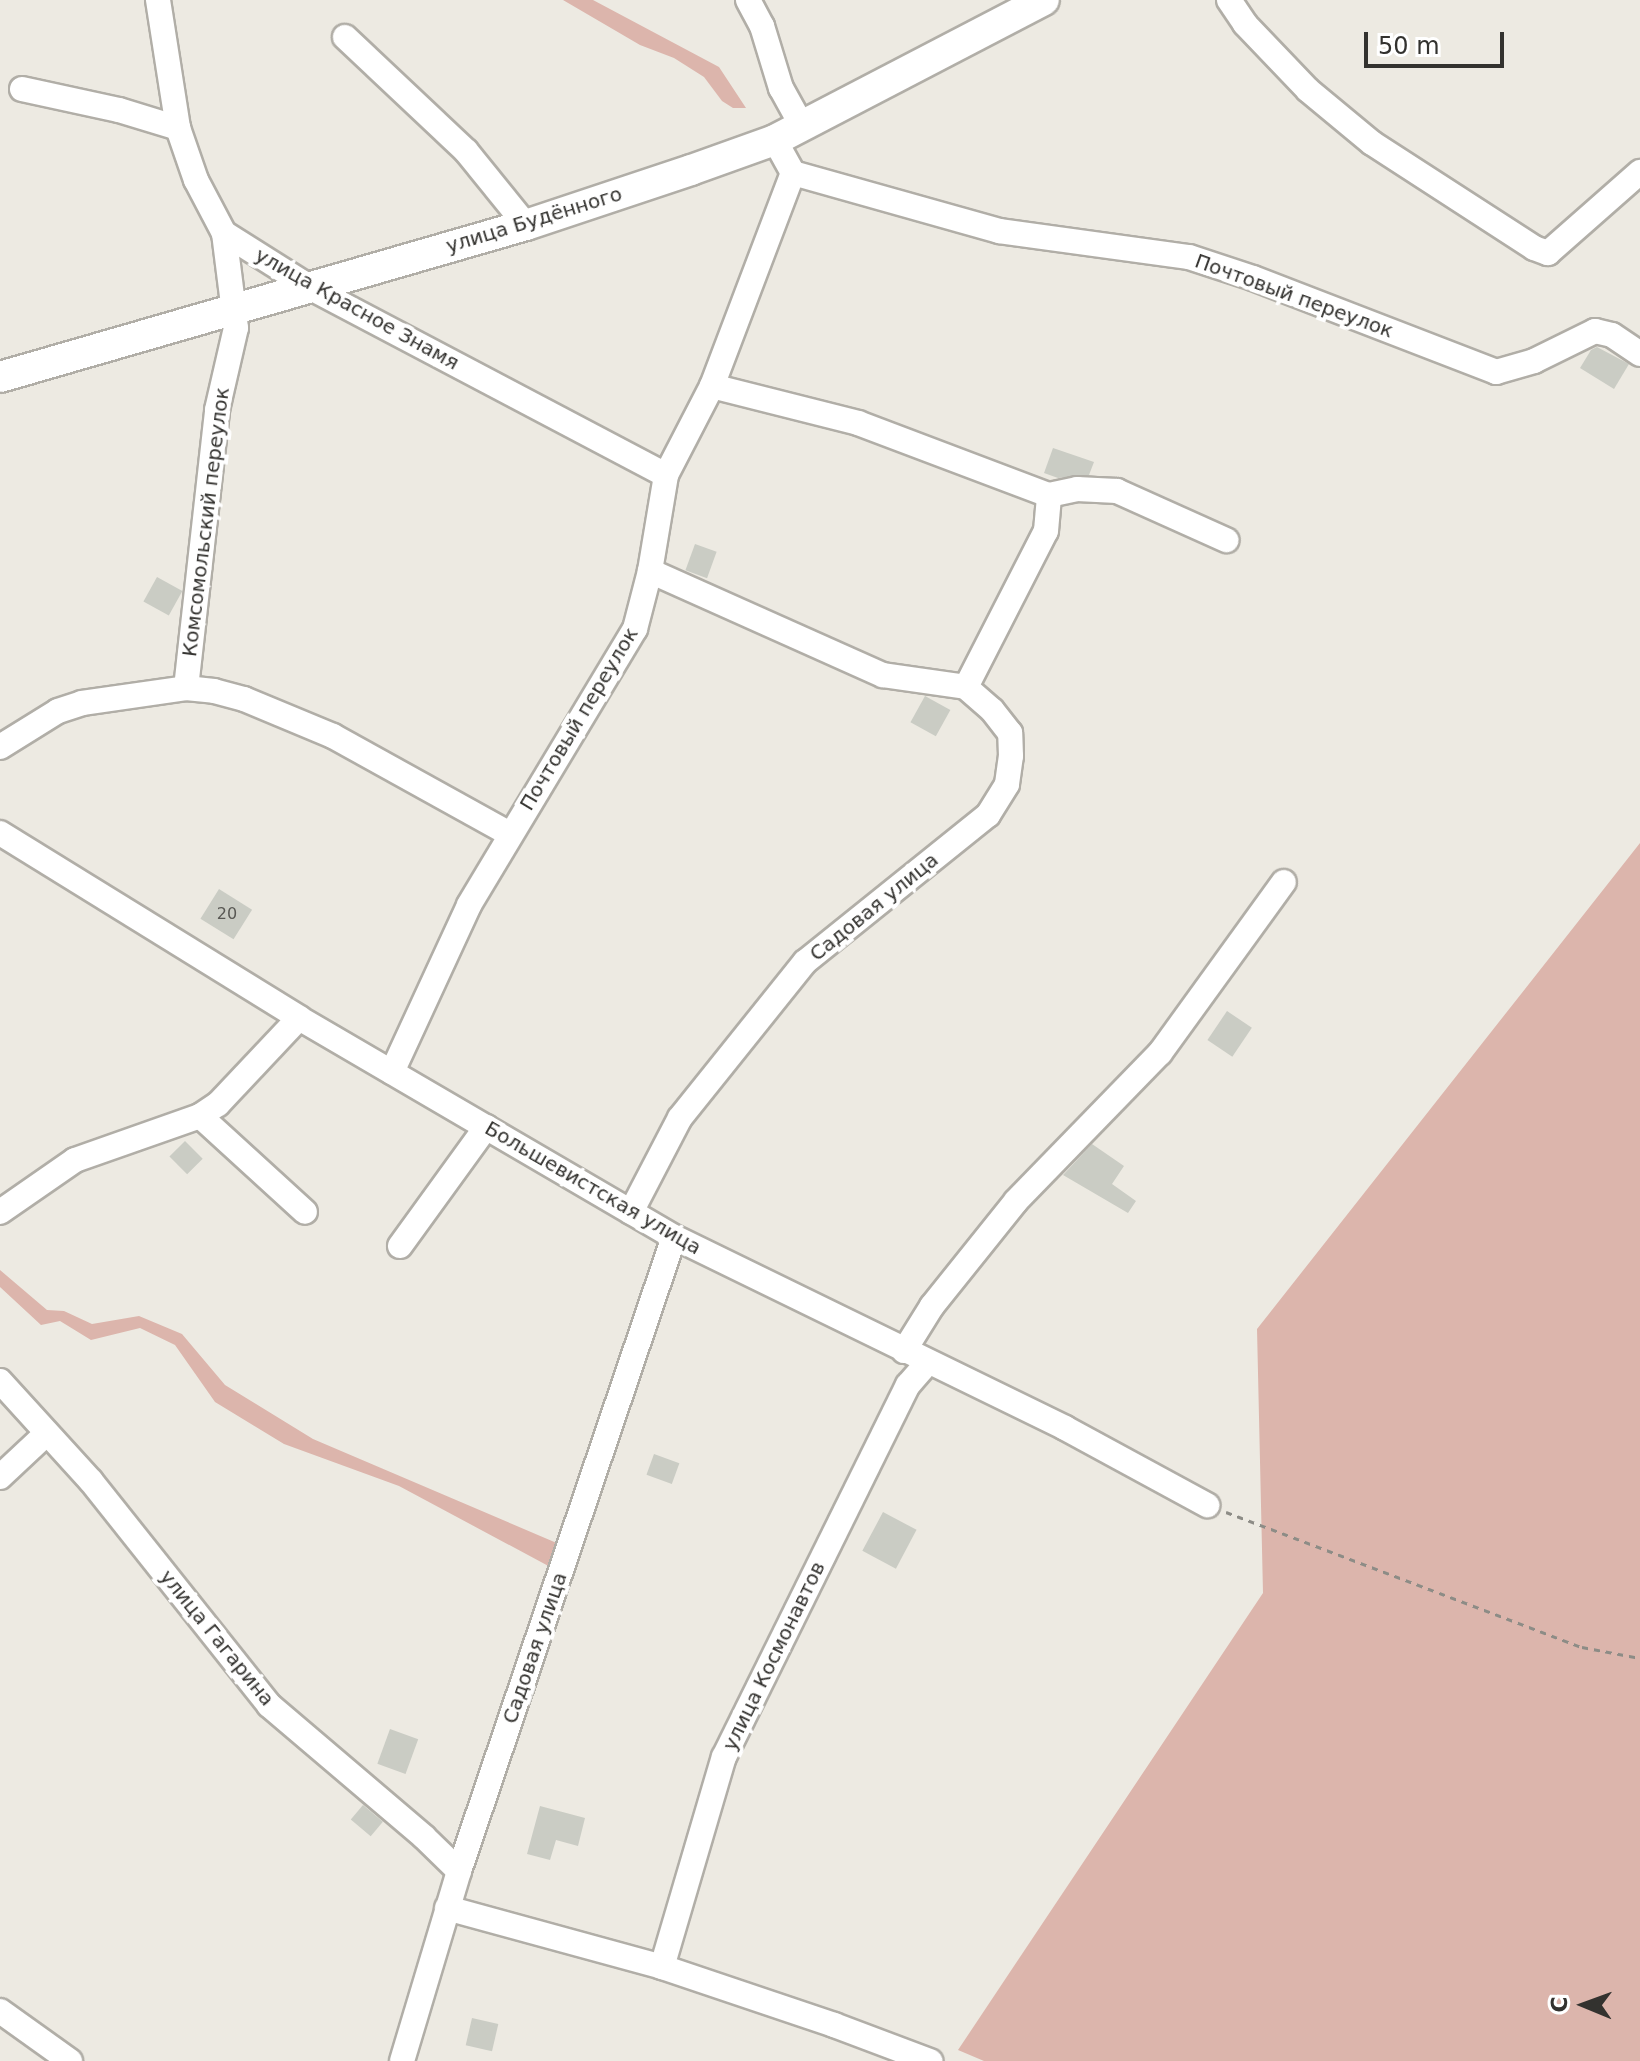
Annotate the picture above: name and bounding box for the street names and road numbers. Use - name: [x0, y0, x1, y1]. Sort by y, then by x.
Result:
- street label: улица Будённого: [443, 182, 625, 258]
- street label: улица Красное Знамя: [251, 243, 463, 375]
- street label: Почтовый переулок: [1192, 249, 1396, 343]
- street label: Комсомольский переулок: [178, 386, 234, 658]
- street label: Почтовый переулок: [515, 623, 643, 815]
- street label: Садовая улица: [805, 848, 943, 966]
- street label: Большевистская улица: [481, 1116, 705, 1260]
- street label: улица Космонавтов: [718, 1558, 830, 1754]
- street label: улица Гагарина: [155, 1565, 279, 1711]
- street label: Садовая улица: [498, 1569, 572, 1727]

